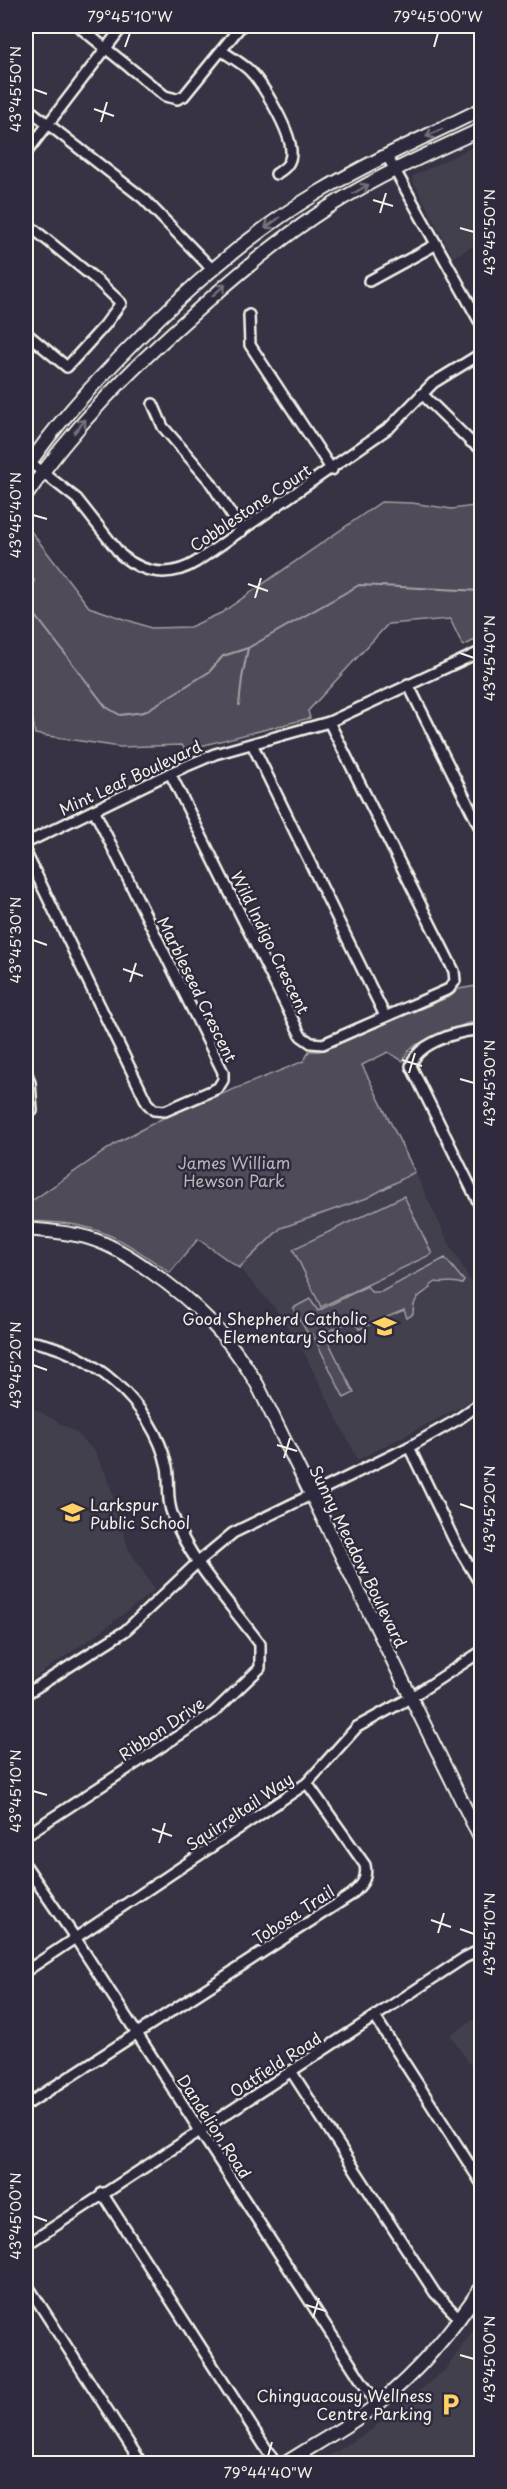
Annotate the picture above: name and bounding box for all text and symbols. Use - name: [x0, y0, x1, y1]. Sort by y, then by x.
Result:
- text: 79°45'10"W: [87, 4, 173, 27]
- text: 79°45'00"W: [393, 4, 483, 27]
- text: 43°45'50"N: [3, 46, 26, 132]
- one-way arrow: [426, 127, 444, 139]
- one-way arrow: [352, 183, 369, 195]
- text: 43°45'50"N: [477, 189, 500, 275]
- one-way arrow: [265, 217, 281, 229]
- one-way arrow: [211, 283, 226, 297]
- one-way arrow: [73, 418, 86, 434]
- street label: Cobblestone Court: [184, 457, 316, 557]
- text: 43°45'40"N: [3, 472, 26, 558]
- text: 43°45'40"N: [477, 615, 500, 701]
- street label: Mint Leaf Boulevard: [55, 733, 205, 821]
- street label: Wild Indigo Crescent: [226, 866, 316, 1018]
- text: 43°45'30"N: [3, 897, 26, 983]
- street label: Marbleseed Crescent: [152, 912, 244, 1066]
- text: 43°45'30"N: [477, 1040, 500, 1126]
- park label: James William Hewson Park: [178, 1150, 290, 1192]
- place label: Good Shepherd Catholic Elementary School: [182, 1306, 367, 1348]
- school or university icon: Good Shepherd Catholic Elementary School: [372, 1314, 398, 1340]
- text: 43°45'20"N: [3, 1321, 26, 1409]
- street label: Sunny Meadow Boulevard: [304, 1461, 414, 1651]
- text: 43°45'20"N: [477, 1465, 500, 1553]
- place label: Larkspur Public School: [90, 1492, 190, 1534]
- school or university icon: Larkspur Public School: [59, 1500, 85, 1526]
- street label: Ribbon Drive: [113, 1690, 209, 1766]
- text: 43°45'10"N: [3, 1749, 26, 1833]
- street label: Squirreltail Way: [181, 1766, 297, 1856]
- street label: Tobosa Trail: [247, 1878, 339, 1950]
- text: 43°45'10"N: [477, 1892, 500, 1976]
- street label: Oatfield Road: [225, 2026, 325, 2102]
- street label: Dandelion Road: [172, 2069, 258, 2183]
- text: 43°45'00"N: [3, 2172, 26, 2260]
- text: 43°45'00"N: [477, 2315, 500, 2403]
- place label: Chinguacousy Wellness Centre Parking: [256, 2383, 432, 2425]
- parking icon: Chinguacousy Wellness Centre Parking: [437, 2391, 463, 2417]
- text: 79°44'40"W: [224, 2460, 313, 2483]

